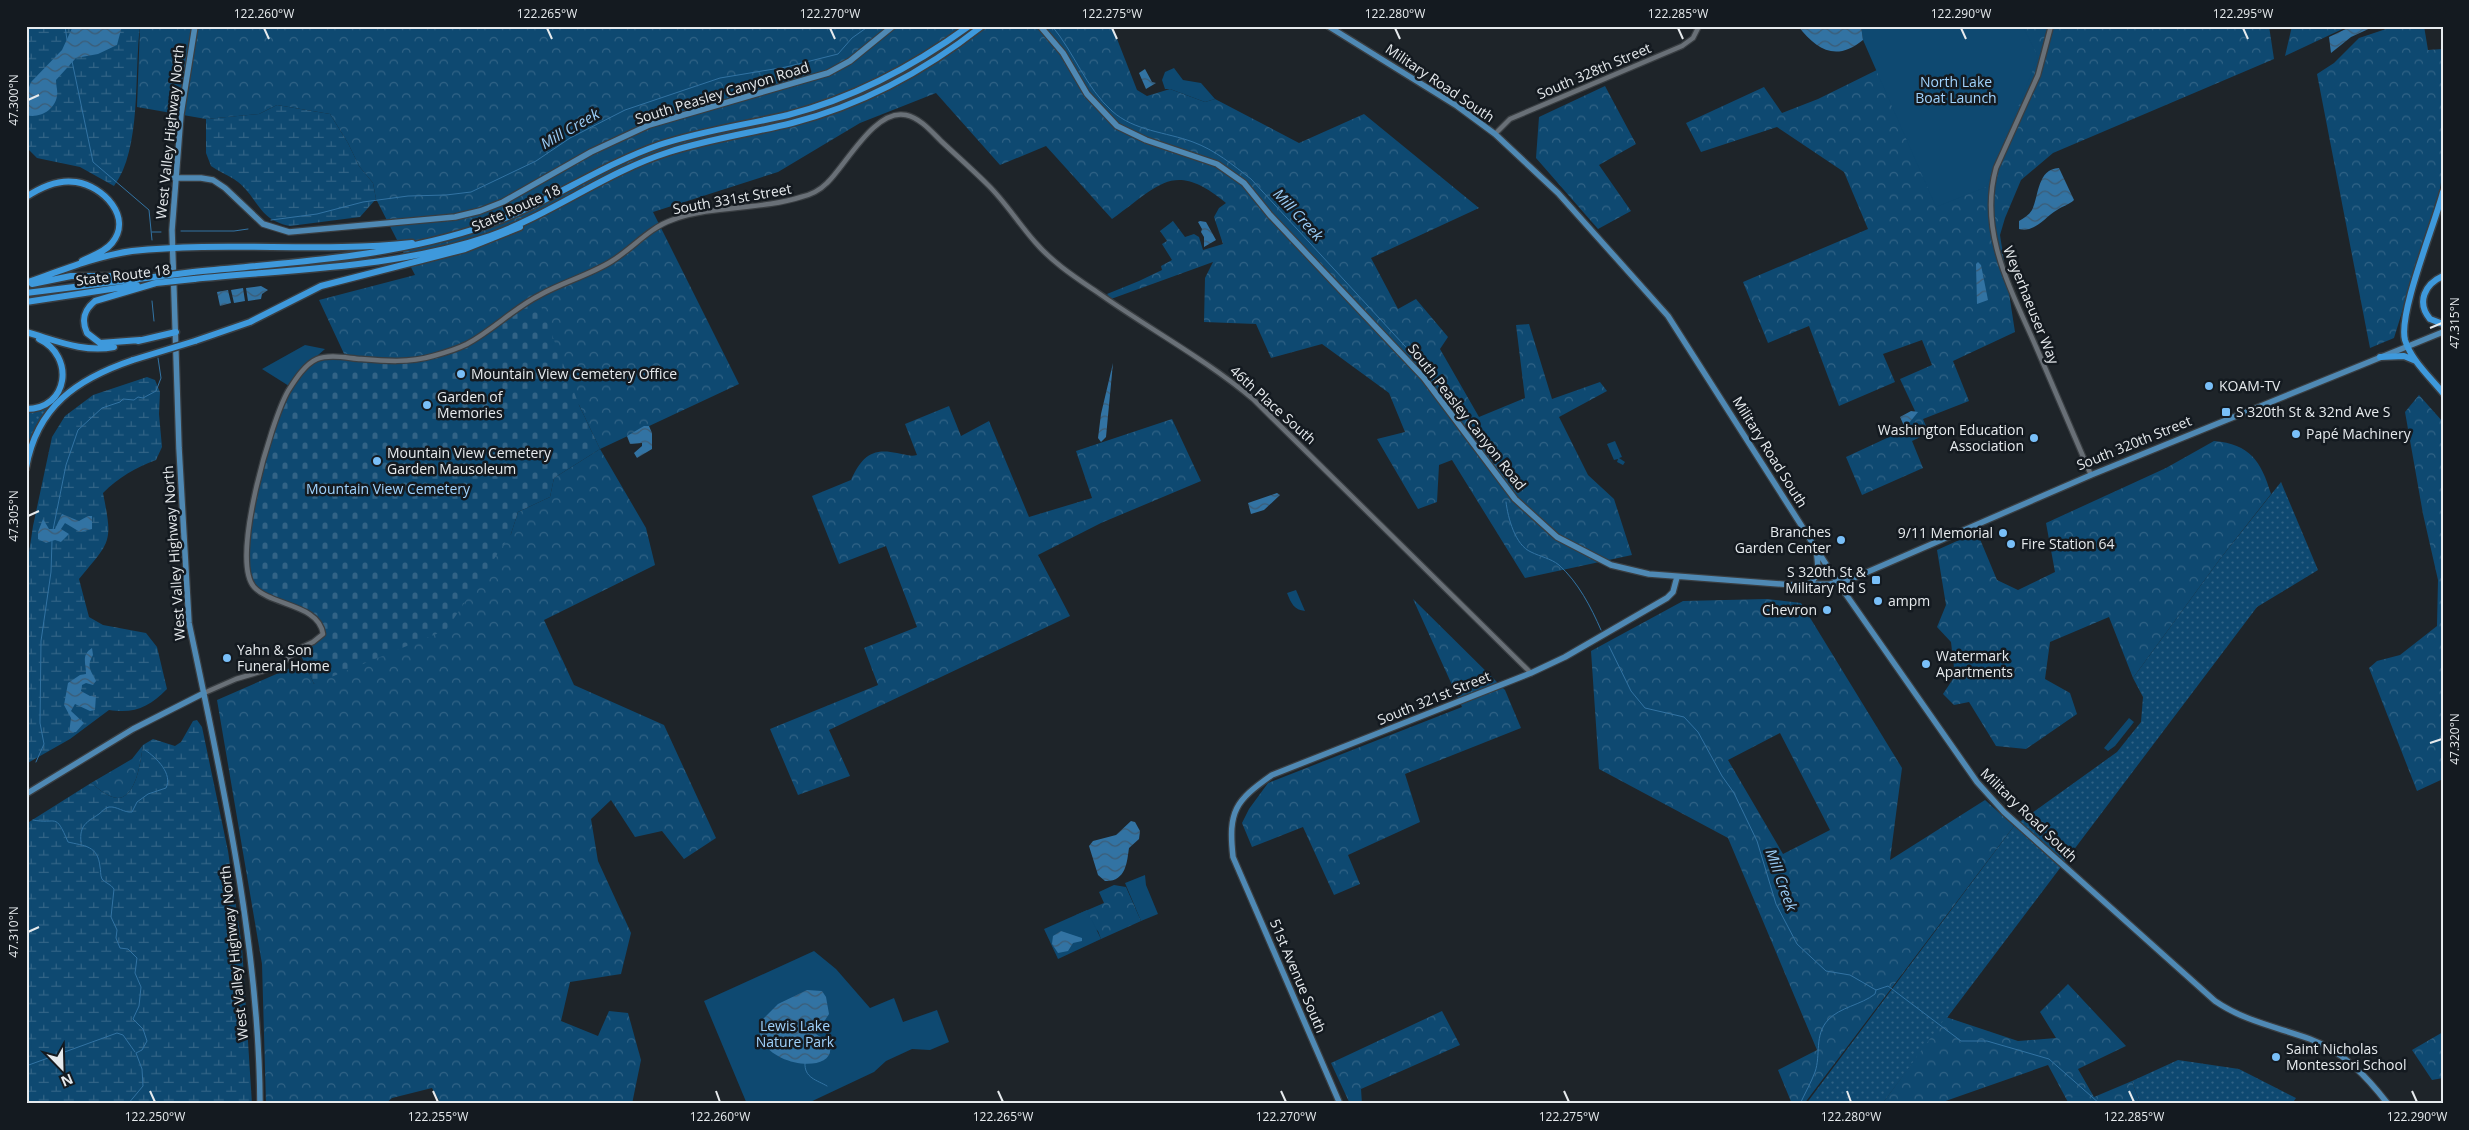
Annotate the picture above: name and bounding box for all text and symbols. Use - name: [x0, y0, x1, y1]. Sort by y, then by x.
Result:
- text: 122.260°W: [234, 5, 294, 22]
- text: 122.265°W: [517, 5, 577, 22]
- text: 122.270°W: [800, 5, 860, 22]
- text: 122.275°W: [1082, 5, 1142, 22]
- text: 122.280°W: [1365, 5, 1425, 22]
- text: 122.285°W: [1648, 5, 1708, 22]
- text: 122.290°W: [1931, 5, 1991, 22]
- text: 122.295°W: [2213, 5, 2273, 22]
- street label: South 328th Street: [1534, 38, 1654, 103]
- street label: Military Road South: [1382, 39, 1499, 126]
- street label: West Valley Highway North: [151, 44, 188, 220]
- street label: South Peasley Canyon Road: [633, 57, 811, 128]
- park label: North Lake Boat Launch: [1915, 72, 1997, 107]
- text: 47.300°N: [5, 74, 22, 126]
- water label: Mill Creek: [536, 103, 603, 153]
- street label: South 331st Street: [671, 179, 793, 218]
- street label: State Route 18: [468, 180, 563, 236]
- water label: Mill Creek: [1269, 184, 1329, 245]
- street label: Weyerhaeuser Way: [1999, 243, 2064, 368]
- street label: State Route 18: [75, 259, 171, 290]
- text: 47.315°N: [2446, 297, 2463, 349]
- street label: South Peasley Canyon Road: [1404, 340, 1531, 494]
- street label: 46th Place South: [1226, 361, 1320, 448]
- place label: Mountain View Cemetery Office: [471, 364, 677, 383]
- marker: Mountain View Cemetery Office: [455, 368, 467, 380]
- place label: KOAM-TV: [2219, 376, 2281, 395]
- marker: KOAM-TV: [2203, 380, 2215, 392]
- place label: Garden of Memories: [437, 387, 504, 422]
- street label: Military Road South: [1729, 393, 1812, 511]
- marker: Garden of Memories: [421, 399, 433, 411]
- place label: S 320th St & 32nd Ave S: [2236, 402, 2391, 421]
- marker: S 320th St & 32nd Ave S: [2220, 406, 2232, 418]
- street label: South 320th Street: [2074, 411, 2194, 474]
- place label: Washington Education Association: [1878, 420, 2024, 455]
- place label: Papé Machinery: [2306, 424, 2412, 443]
- marker: Papé Machinery: [2290, 428, 2302, 440]
- marker: Washington Education Association: [2028, 432, 2040, 444]
- place label: Mountain View Cemetery Garden Mausoleum: [387, 443, 552, 478]
- marker: Mountain View Cemetery Garden Mausoleum: [371, 455, 383, 467]
- street label: West Valley Highway North: [158, 465, 189, 641]
- park label: Mountain View Cemetery: [306, 479, 471, 498]
- text: 47.305°N: [5, 490, 22, 542]
- place label: Branches Garden Center: [1735, 522, 1831, 557]
- place label: 9/11 Memorial: [1898, 523, 1993, 542]
- marker: 9/11 Memorial: [1997, 527, 2009, 539]
- marker: Branches Garden Center: [1835, 534, 1847, 546]
- place label: Fire Station 64: [2021, 534, 2115, 553]
- marker: Fire Station 64: [2005, 538, 2017, 550]
- place label: S 320th St & Military Rd S: [1785, 562, 1867, 597]
- marker: S 320th St & Military Rd S: [1870, 574, 1882, 586]
- place label: ampm: [1888, 591, 1930, 610]
- marker: ampm: [1872, 595, 1884, 607]
- place label: Chevron: [1762, 600, 1817, 619]
- marker: Chevron: [1821, 604, 1833, 616]
- place label: Yahn & Son Funeral Home: [237, 640, 330, 675]
- place label: Watermark Apartments: [1936, 646, 2013, 681]
- marker: Yahn & Son Funeral Home: [221, 652, 233, 664]
- marker: Watermark Apartments: [1920, 658, 1932, 670]
- street label: South 321st Street: [1374, 666, 1493, 729]
- text: 47.320°N: [2446, 713, 2463, 765]
- street label: Military Road South: [1977, 763, 2082, 866]
- water label: Mill Creek: [1761, 846, 1803, 914]
- street label: West Valley Highway North: [215, 865, 252, 1041]
- text: 47.310°N: [5, 906, 22, 958]
- street label: 51st Avenue South: [1266, 916, 1331, 1036]
- park label: Lewis Lake Nature Park: [756, 1016, 835, 1051]
- place label: Saint Nicholas Montessori School: [2286, 1039, 2406, 1074]
- north arrow: [38, 1042, 88, 1092]
- marker: Saint Nicholas Montessori School: [2270, 1051, 2282, 1063]
- text: N: [58, 1069, 76, 1091]
- text: 122.250°W: [125, 1108, 185, 1125]
- text: 122.255°W: [408, 1108, 468, 1125]
- text: 122.260°W: [690, 1108, 750, 1125]
- text: 122.265°W: [973, 1108, 1033, 1125]
- text: 122.270°W: [1256, 1108, 1316, 1125]
- text: 122.275°W: [1539, 1108, 1599, 1125]
- text: 122.280°W: [1821, 1108, 1881, 1125]
- text: 122.285°W: [2104, 1108, 2164, 1125]
- text: 122.290°W: [2387, 1108, 2447, 1125]

